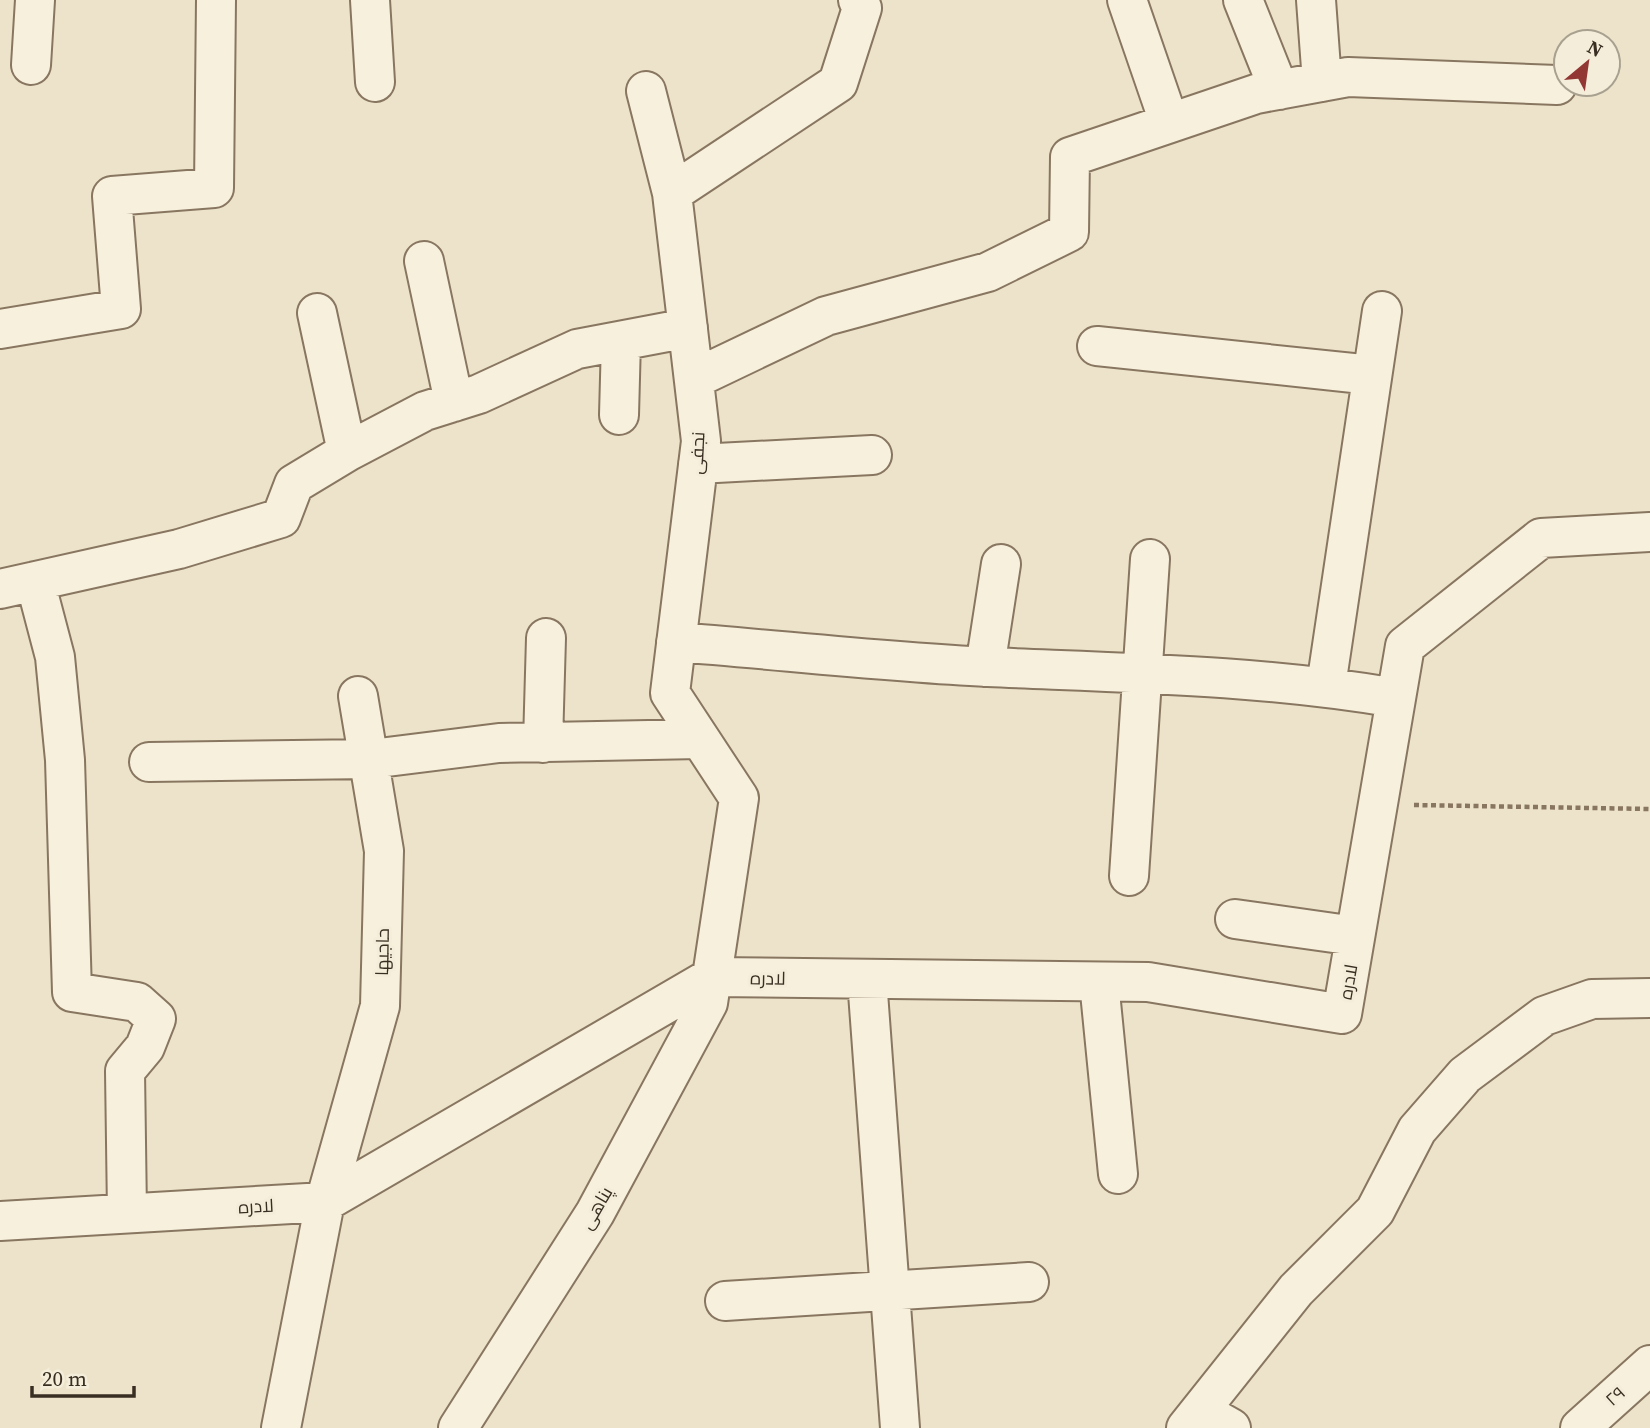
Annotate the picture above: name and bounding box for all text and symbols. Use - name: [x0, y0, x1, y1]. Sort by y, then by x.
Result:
- north arrow: [1552, 28, 1622, 98]
- text: N: [1583, 33, 1608, 63]
- street label: نجفی: [683, 431, 711, 475]
- street label: حاجیها: [369, 928, 395, 976]
- street label: لادره: [1333, 962, 1363, 1002]
- street label: لادره: [750, 965, 786, 991]
- street label: پناهی: [574, 1182, 618, 1234]
- street label: لادره: [238, 1193, 274, 1219]
- scale bar: [32, 1354, 133, 1398]
- text: 20 m: [42, 1364, 87, 1393]
- street label: ۲۹: [1600, 1380, 1630, 1412]

